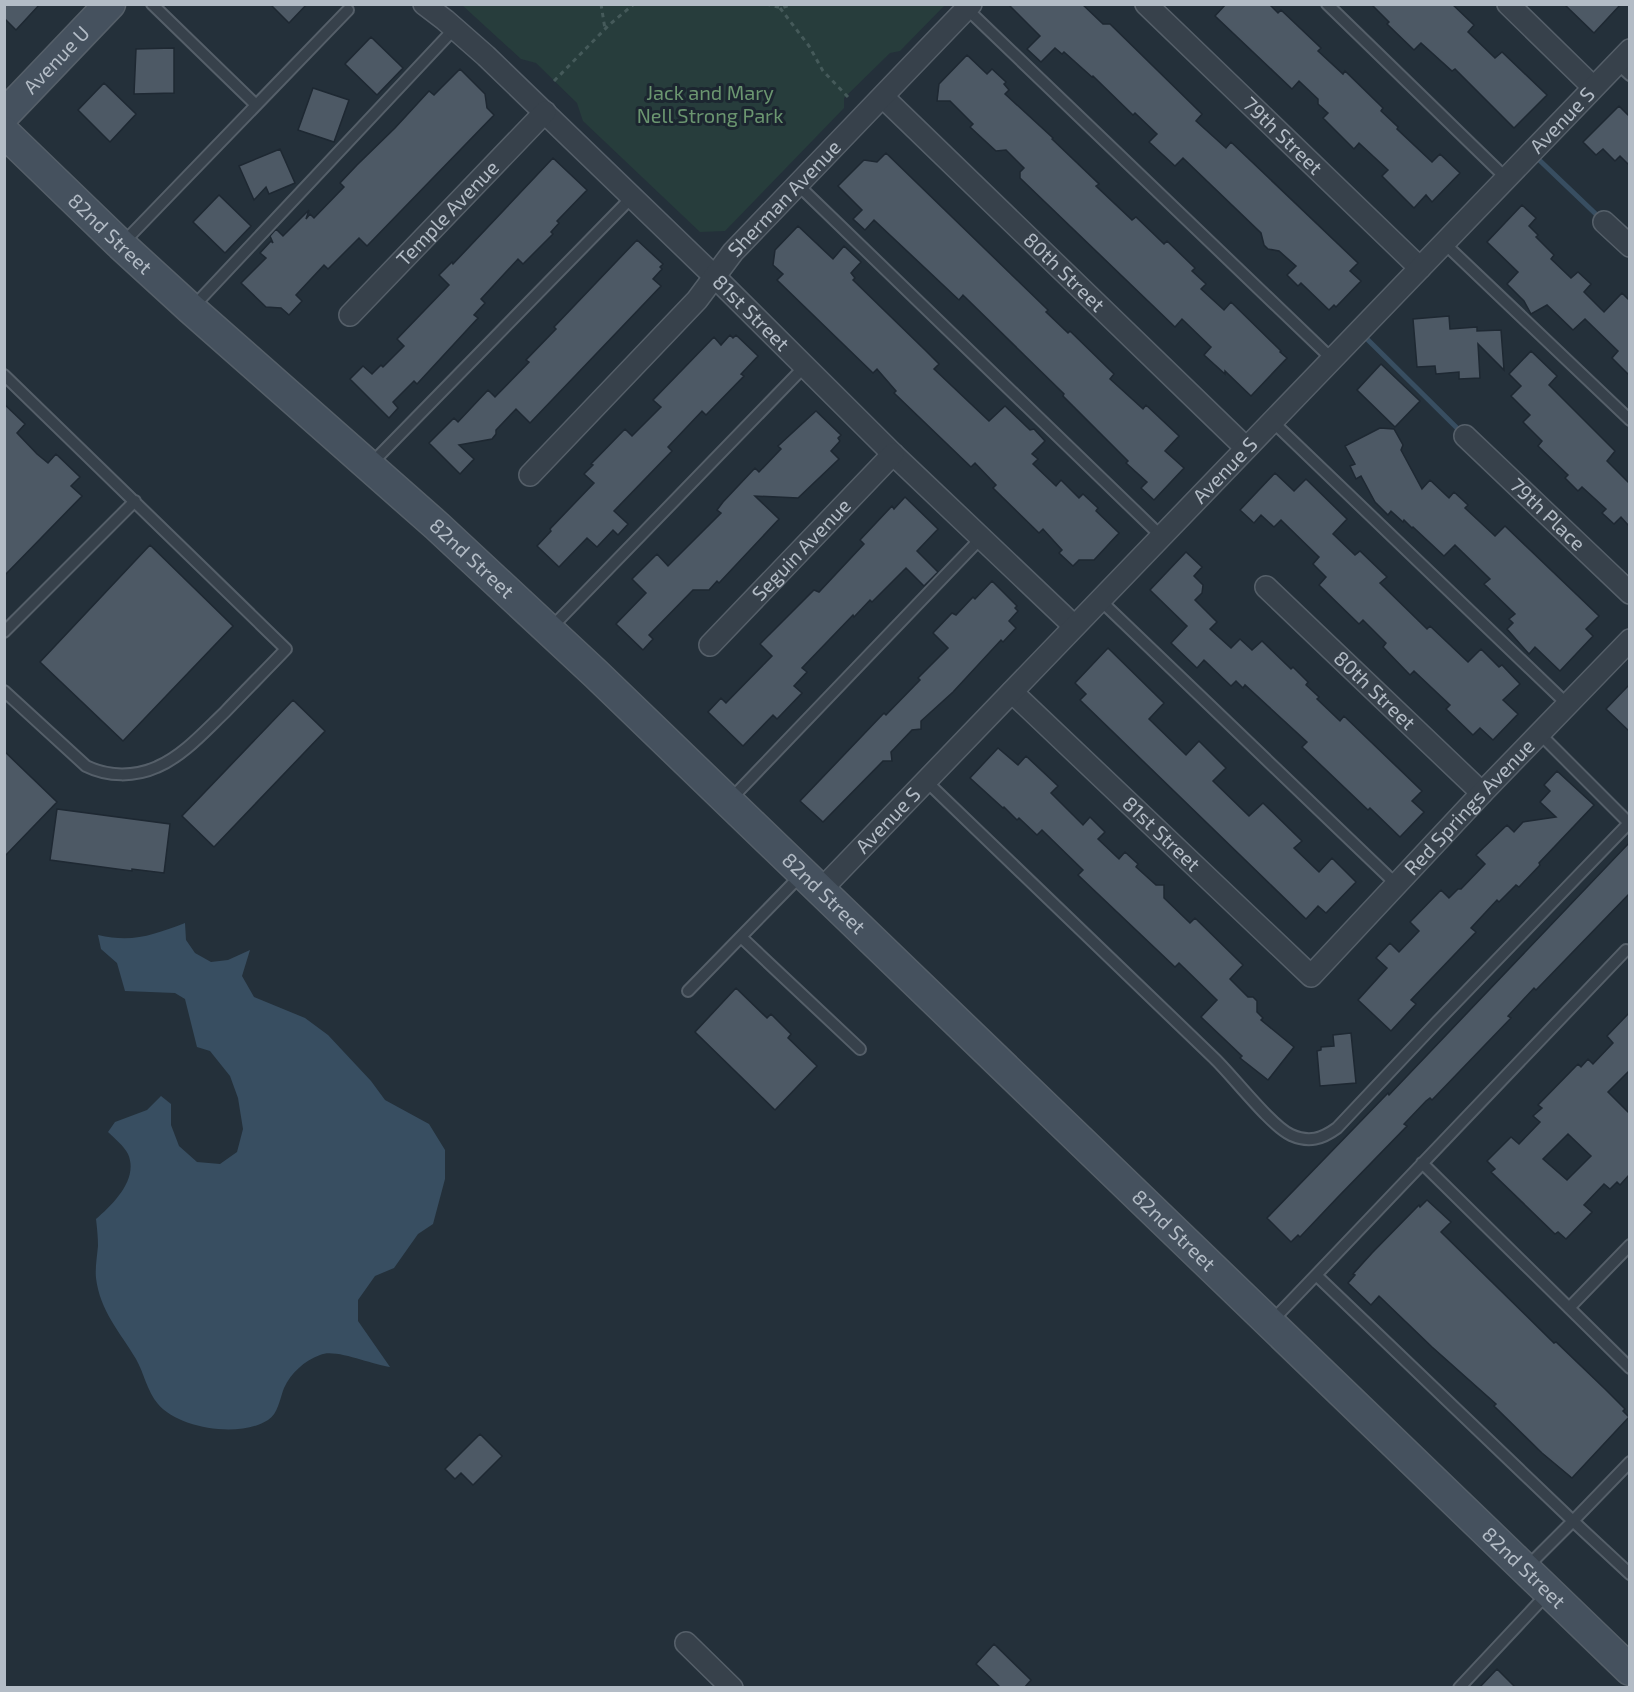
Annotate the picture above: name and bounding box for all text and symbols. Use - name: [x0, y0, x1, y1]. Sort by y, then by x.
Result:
- street label: Avenue U: [18, 20, 94, 98]
- park label: Jack and Mary Nell Strong Park: [637, 80, 783, 127]
- street label: Avenue S: [1524, 82, 1599, 158]
- street label: 79th Street: [1239, 91, 1328, 179]
- street label: Sherman Avenue: [722, 134, 845, 261]
- street label: Temple Avenue: [391, 155, 503, 270]
- street label: 82nd Street: [64, 188, 158, 279]
- street label: 80th Street: [1019, 227, 1111, 316]
- street label: 81st Street: [709, 269, 795, 355]
- street label: Avenue S: [1187, 432, 1262, 508]
- street label: 79th Place: [1506, 473, 1591, 555]
- street label: Seguin Avenue: [746, 493, 855, 605]
- street label: 82nd Street: [425, 513, 520, 603]
- street label: 80th Street: [1329, 645, 1421, 734]
- street label: Red Springs Avenue: [1399, 733, 1539, 880]
- street label: Avenue S: [850, 782, 925, 858]
- street label: 81st Street: [1118, 791, 1206, 876]
- street label: 82nd Street: [778, 847, 871, 939]
- street label: 82nd Street: [1128, 1184, 1221, 1276]
- street label: 82nd Street: [1478, 1521, 1571, 1613]

